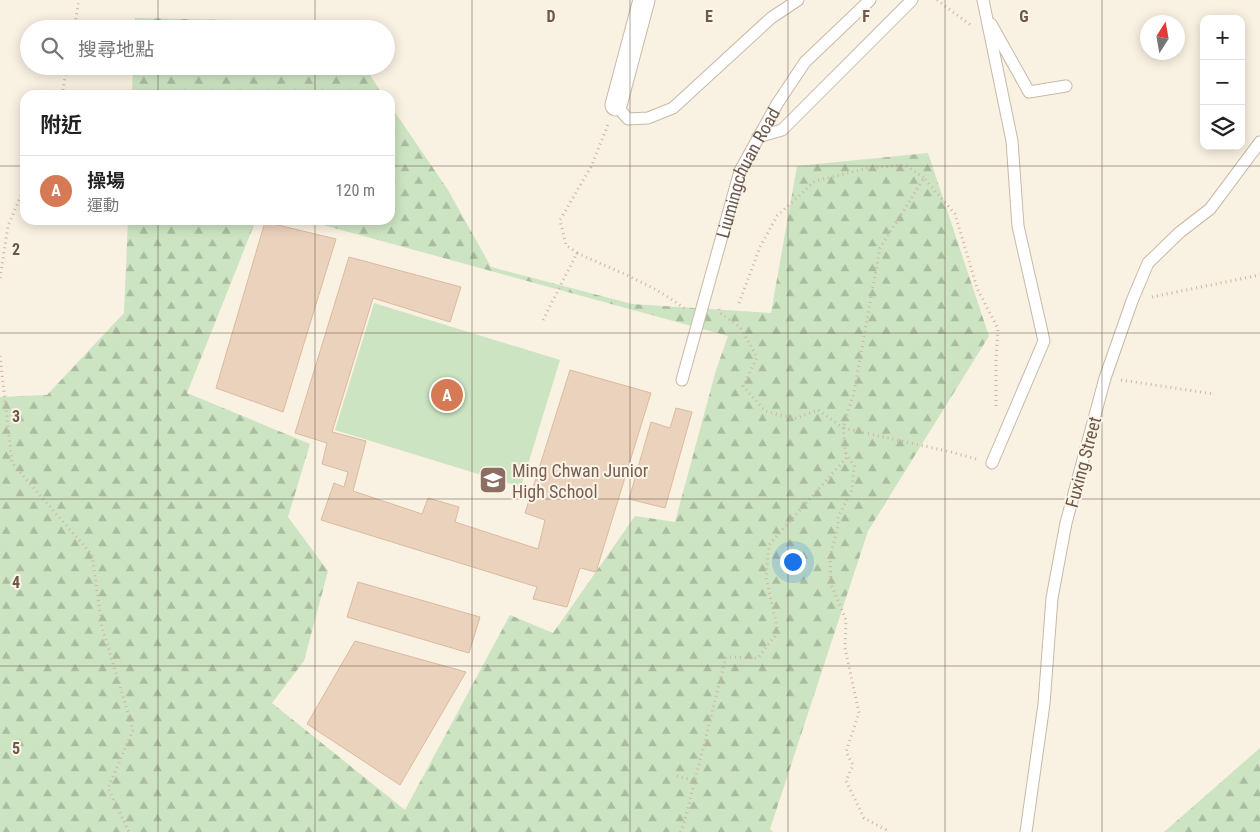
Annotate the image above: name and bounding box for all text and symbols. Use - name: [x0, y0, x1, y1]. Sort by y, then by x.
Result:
- text: D: [546, 7, 556, 26]
- text: E: [705, 7, 713, 26]
- text: F: [862, 7, 870, 26]
- text: G: [1019, 7, 1029, 26]
- north arrow: [1140, 15, 1185, 60]
- map controls: [1200, 15, 1245, 150]
- button: +: [1200, 15, 1245, 60]
- search box: [20, 20, 395, 75]
- icon: search: [38, 34, 66, 62]
- text: 搜尋地點: [78, 38, 154, 61]
- button: −: [1200, 60, 1245, 105]
- street label: Liumingchuan Road: [711, 104, 784, 240]
- button: layers: [1200, 105, 1245, 150]
- text: 附近: [40, 113, 82, 137]
- text: 操場: [87, 169, 125, 192]
- text: A: [51, 181, 61, 200]
- text: 120 m: [336, 181, 375, 200]
- text: 運動: [87, 196, 119, 215]
- text: 2: [12, 240, 20, 259]
- pin: A: [431, 376, 463, 414]
- text: 3: [12, 407, 20, 426]
- street label: Fuxing Street: [1061, 414, 1105, 510]
- place label: Ming Chwan Junior High School: [512, 460, 649, 502]
- school or university icon: Ming Chwan Junior High School: [478, 465, 508, 495]
- your location: [780, 549, 806, 575]
- text: 4: [12, 573, 20, 592]
- text: 5: [12, 739, 20, 758]

